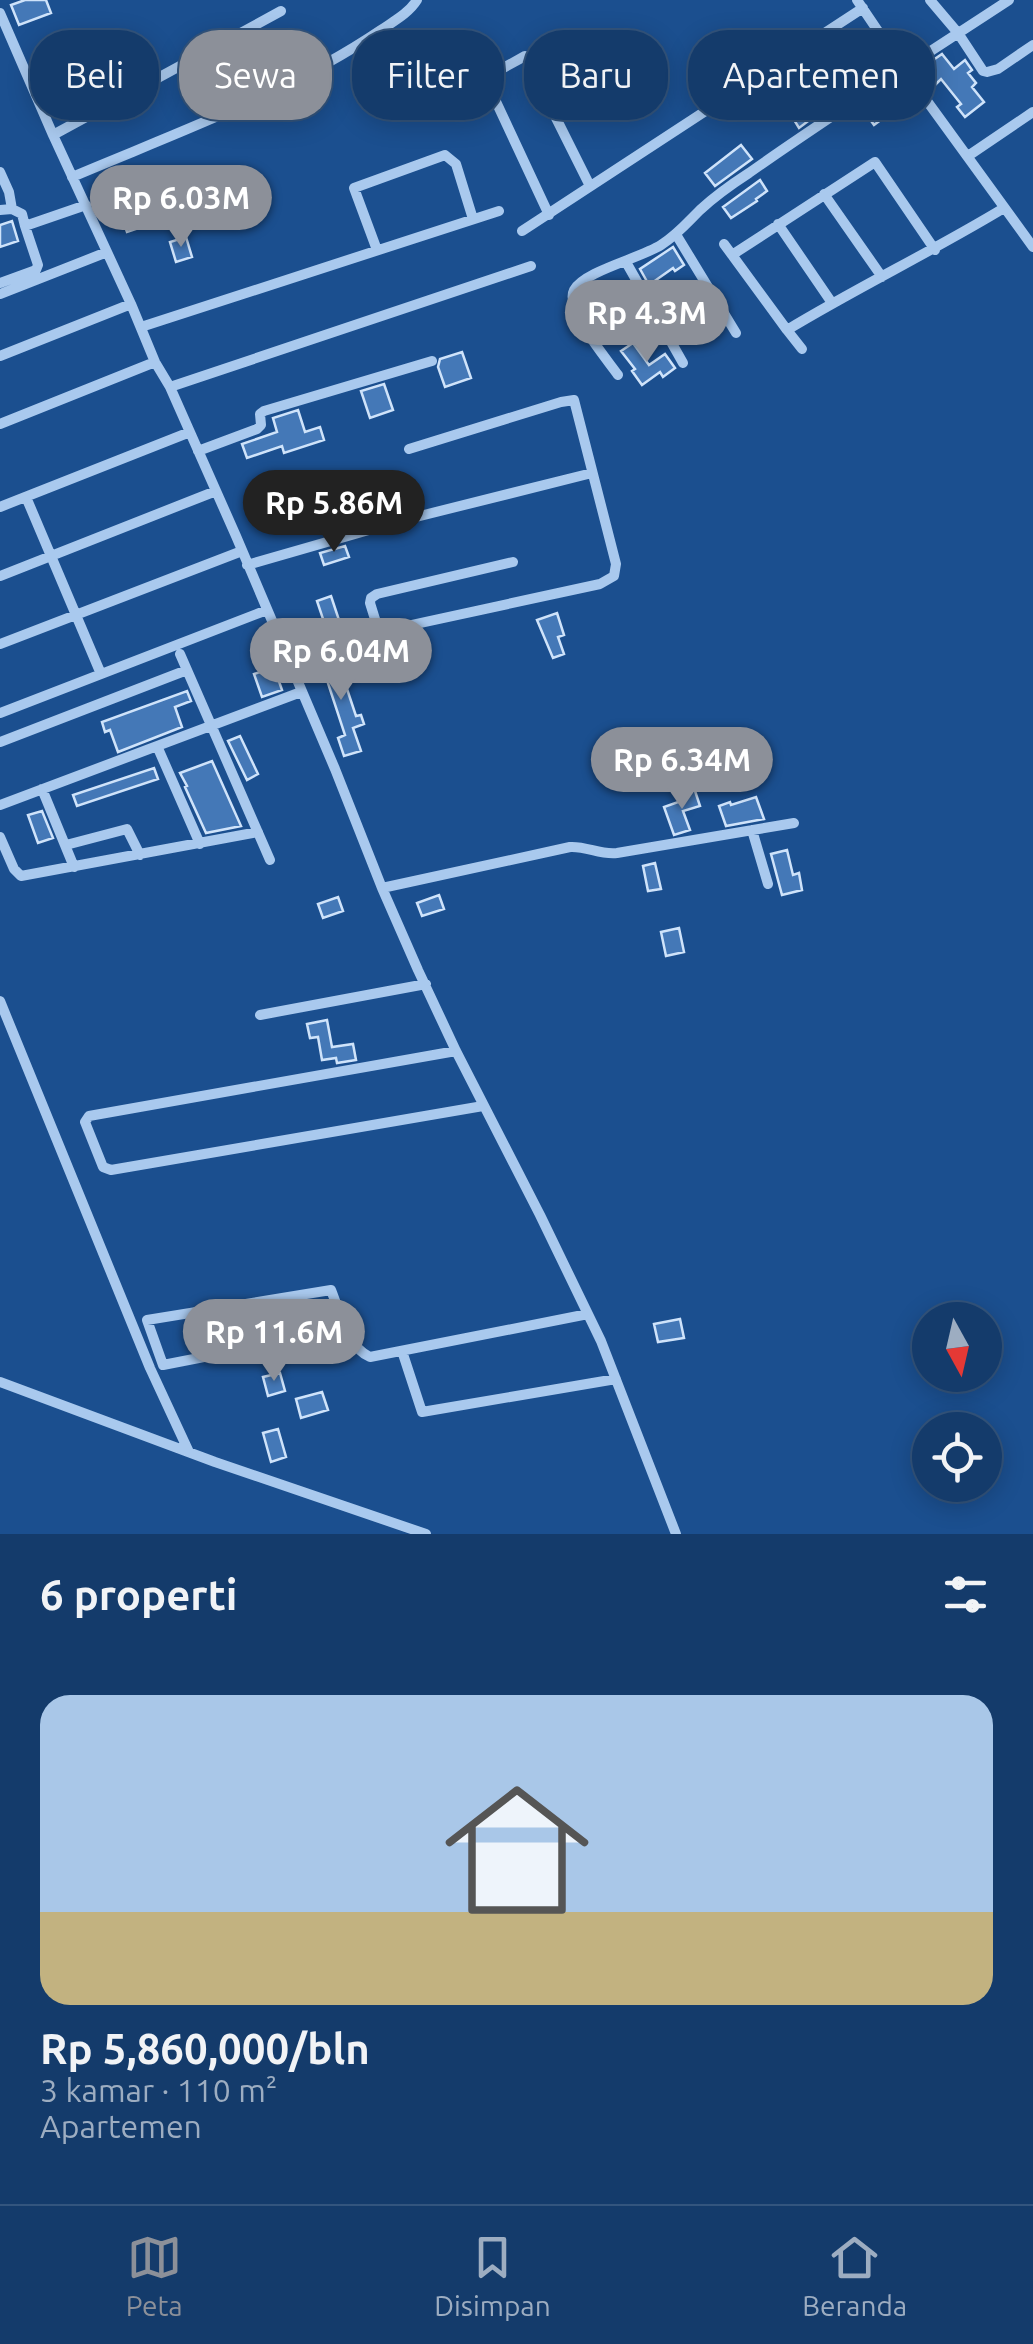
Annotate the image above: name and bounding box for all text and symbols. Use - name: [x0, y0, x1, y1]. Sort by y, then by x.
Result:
- chip: Beli: [30, 30, 159, 120]
- chip: Sewa: [179, 30, 332, 120]
- chip: Filter: [352, 30, 504, 120]
- chip: Baru: [524, 30, 668, 120]
- chip: Apartemen: [688, 30, 935, 120]
- pin: Rp 6.03M: [78, 165, 284, 250]
- text: Rp 6.03M: [112, 179, 250, 215]
- pin: Rp 4.3M: [555, 280, 739, 365]
- text: Rp 4.3M: [587, 294, 707, 330]
- pin: Rp 5.86M: [231, 470, 437, 555]
- text: Rp 5.86M: [265, 484, 403, 520]
- pin: Rp 6.04M: [238, 618, 444, 703]
- text: Rp 6.04M: [272, 632, 410, 668]
- pin: Rp 6.34M: [579, 727, 785, 812]
- text: Rp 6.34M: [613, 741, 751, 777]
- pin: Rp 11.6M: [171, 1299, 377, 1384]
- north arrow: [912, 1302, 1002, 1392]
- map controls: [912, 1302, 1002, 1502]
- text: Rp 11.6M: [205, 1313, 343, 1349]
- button: locate: [912, 1412, 1002, 1502]
- icon: filters: [938, 1567, 993, 1622]
- text: 6 properti: [40, 1571, 237, 1618]
- icon: home: [427, 1760, 607, 1940]
- text: Rp 5,860,000/bln: [40, 2025, 370, 2072]
- text: 3 kamar · 110 m²: [40, 2072, 277, 2108]
- text: Apartemen: [40, 2108, 202, 2144]
- tab: Peta: [126, 2230, 183, 2321]
- tab: Disimpan: [434, 2230, 551, 2321]
- tab: Beranda: [802, 2230, 907, 2321]

